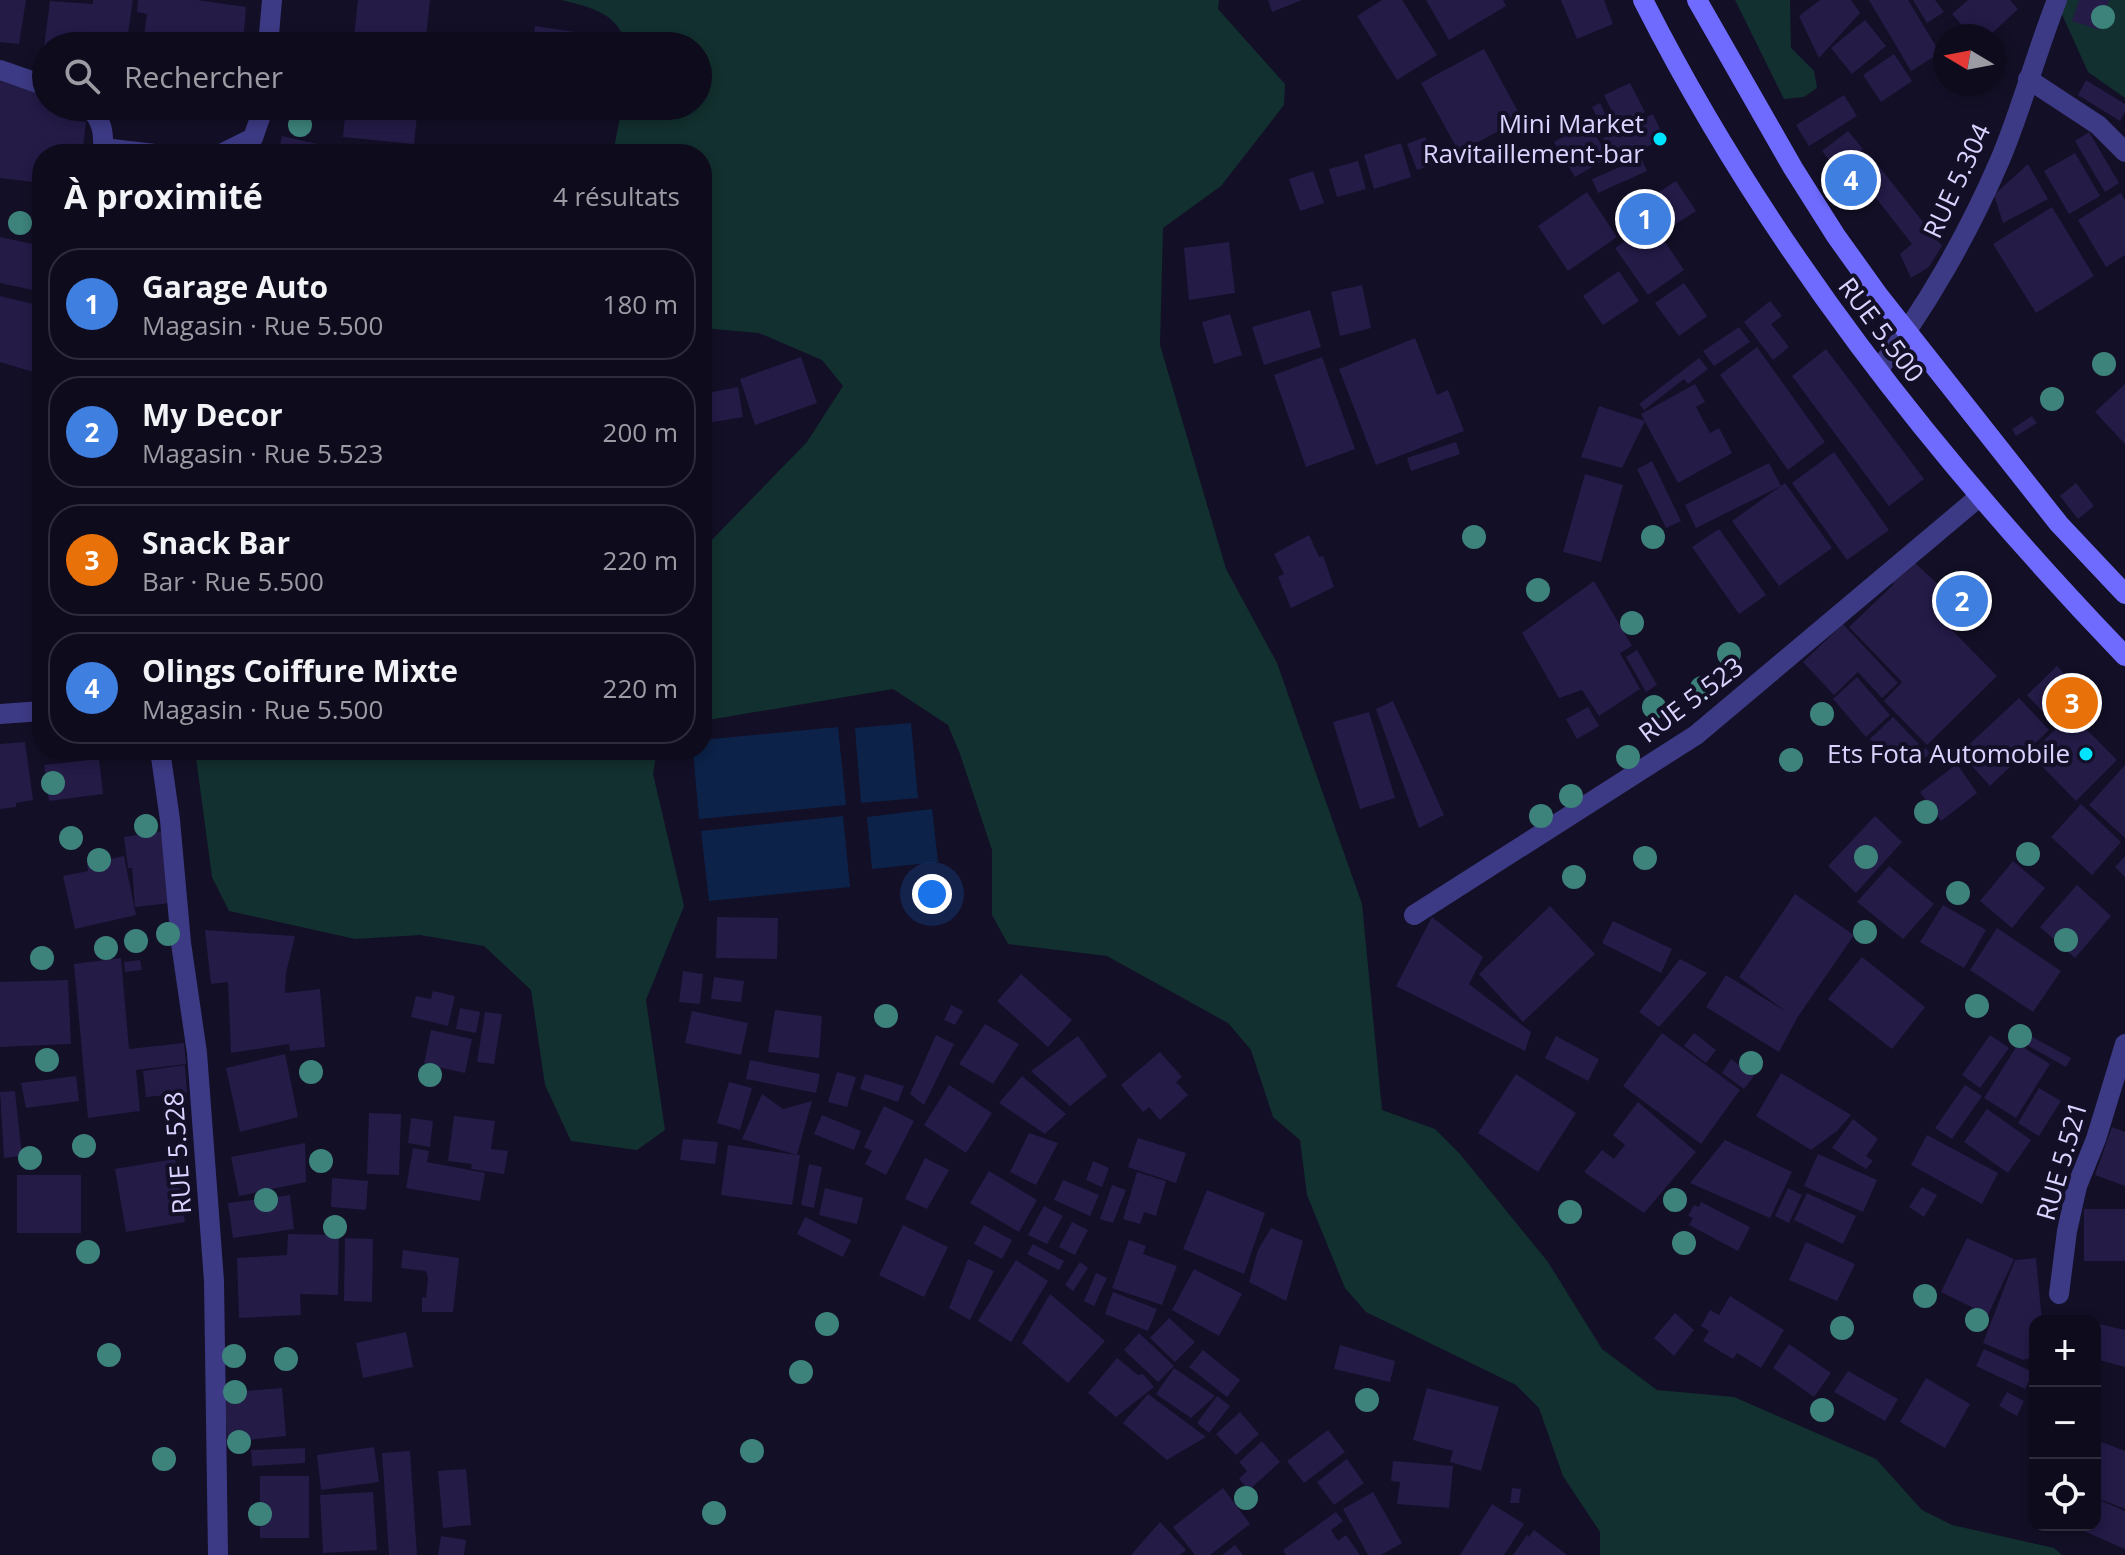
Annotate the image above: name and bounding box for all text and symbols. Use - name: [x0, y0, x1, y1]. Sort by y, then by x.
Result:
- north arrow: [1933, 24, 2005, 96]
- search box: [32, 32, 712, 120]
- icon: search: [60, 54, 104, 98]
- text: Rechercher: [124, 56, 283, 97]
- place label: Mini Market Ravitaillement-bar: [1423, 105, 1644, 171]
- street label: RUE 5.304: [1914, 117, 1998, 244]
- marker: Mini Market Ravitaillement-bar: [1651, 130, 1669, 148]
- pin: 4: [1825, 150, 1877, 210]
- text: À proximité: [64, 173, 263, 219]
- text: 4 résultats: [553, 178, 680, 214]
- pin: 1: [1619, 189, 1671, 249]
- text: Garage Auto: [142, 266, 328, 307]
- street label: RUE 5.500: [1831, 270, 1933, 389]
- text: 1: [85, 286, 99, 322]
- text: 180 m: [603, 286, 678, 322]
- text: Magasin · Rue 5.500: [142, 307, 383, 343]
- text: My Decor: [142, 394, 283, 435]
- text: 2: [85, 414, 99, 450]
- text: 200 m: [603, 414, 678, 450]
- text: Magasin · Rue 5.523: [142, 435, 383, 471]
- text: Snack Bar: [142, 522, 290, 563]
- text: 3: [85, 542, 99, 578]
- text: 220 m: [603, 542, 678, 578]
- text: Bar · Rue 5.500: [142, 563, 324, 599]
- pin: 2: [1936, 571, 1988, 631]
- street label: RUE 5.523: [1631, 648, 1750, 750]
- text: Olings Coiffure Mixte: [142, 650, 458, 691]
- text: 4: [85, 670, 99, 706]
- text: 220 m: [603, 670, 678, 706]
- pin: 3: [2046, 673, 2098, 733]
- text: Magasin · Rue 5.500: [142, 691, 383, 727]
- place label: Ets Fota Automobile: [1827, 735, 2070, 771]
- marker: Ets Fota Automobile: [2077, 745, 2095, 763]
- your location: [912, 874, 952, 914]
- street label: RUE 5.528: [155, 1091, 199, 1215]
- street label: RUE 5.521: [2027, 1097, 2095, 1225]
- map controls: [2029, 1315, 2101, 1531]
- button: +: [2029, 1315, 2101, 1387]
- button: −: [2029, 1387, 2101, 1459]
- button: locate: [2029, 1459, 2101, 1531]

